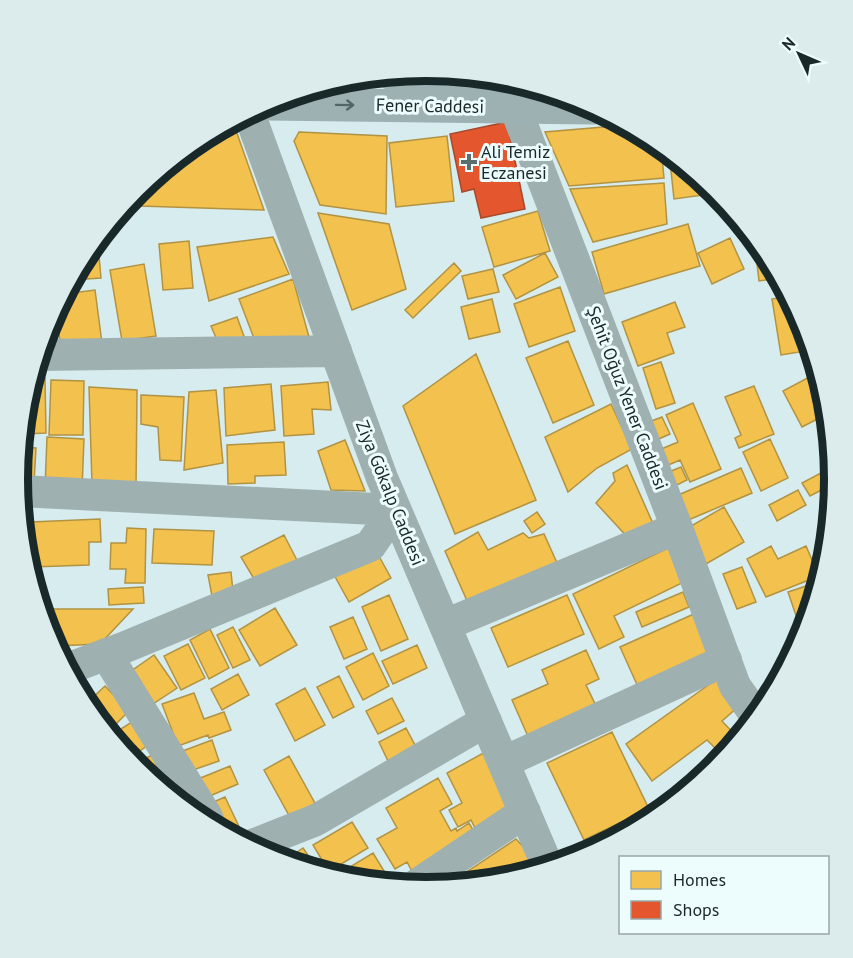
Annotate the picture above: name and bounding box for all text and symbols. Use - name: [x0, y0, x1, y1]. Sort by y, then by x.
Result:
- north arrow: [769, 24, 829, 84]
- text: N: [777, 33, 799, 54]
- street label: Fener Caddesi: [376, 93, 484, 118]
- one-way arrow: [335, 99, 355, 111]
- place label: Ali Temiz Eczanesi: [481, 140, 550, 184]
- marker: Ali Temiz Eczanesi: [462, 155, 476, 169]
- street label: Şehit Oğuz Yener Caddesi: [582, 303, 673, 493]
- street label: Ziya Gökalp Caddesi: [351, 417, 430, 569]
- legend: [619, 856, 829, 934]
- text: Homes: [673, 868, 726, 891]
- text: Shops: [673, 898, 719, 921]

